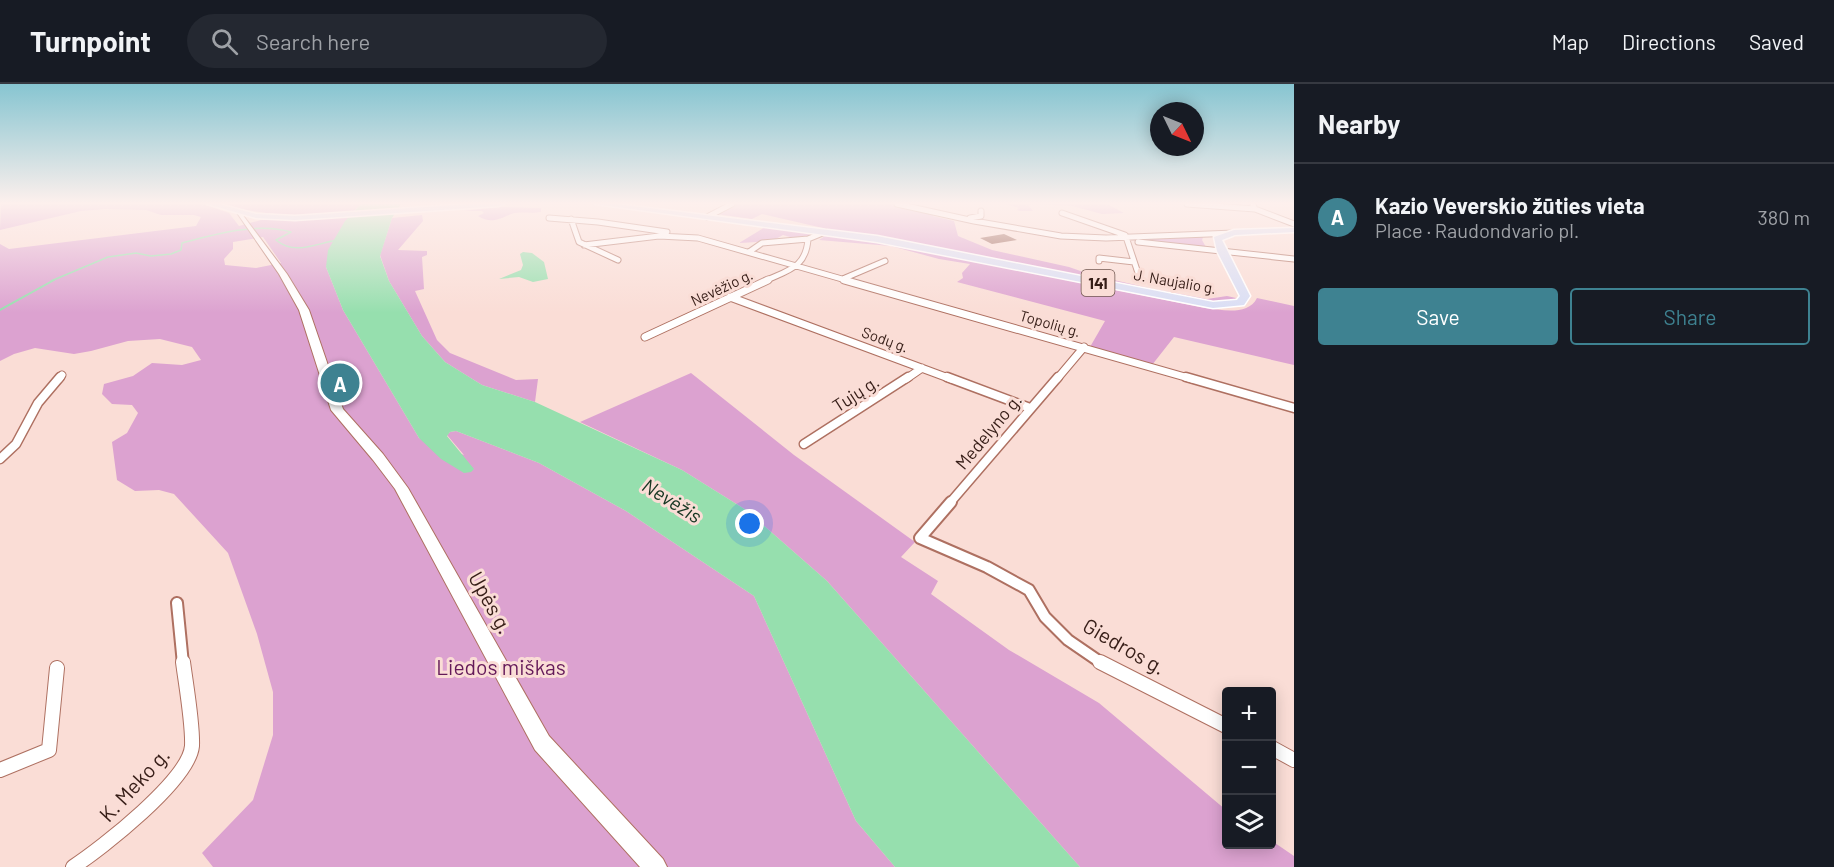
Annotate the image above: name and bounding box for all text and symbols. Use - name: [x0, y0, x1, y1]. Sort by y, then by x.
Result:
- search box: [187, 14, 607, 68]
- text: Turnpoint: [30, 24, 151, 58]
- icon: search: [208, 25, 241, 58]
- text: Search here: [256, 28, 370, 54]
- text: Map: [1552, 29, 1589, 54]
- text: Directions: [1622, 29, 1716, 54]
- text: Saved: [1749, 29, 1804, 54]
- north arrow: [1150, 102, 1204, 156]
- text: Nearby: [1318, 108, 1400, 139]
- text: Kazio Veverskio žūties vieta: [1375, 192, 1645, 218]
- text: A: [1331, 205, 1344, 229]
- text: 380 m: [1757, 205, 1810, 229]
- text: Place · Raudondvario pl.: [1375, 218, 1579, 242]
- street label: Nevėžio g.: [688, 265, 756, 309]
- street label: J. Naujalio g.: [1133, 265, 1218, 297]
- road number: 141: [1082, 270, 1114, 296]
- button: Save: [1318, 288, 1558, 345]
- button: Share: [1570, 288, 1810, 345]
- street label: Topolių g.: [1018, 306, 1083, 340]
- street label: Sodų g.: [860, 322, 911, 356]
- pin: A: [320, 360, 360, 406]
- street label: Tujų g.: [828, 370, 883, 416]
- street label: Medelyno g.: [950, 389, 1026, 474]
- water label: Nevėžis: [638, 473, 707, 528]
- your location: [735, 509, 764, 538]
- street label: Upės g.: [464, 567, 519, 638]
- street label: Giedros g.: [1079, 612, 1171, 679]
- park label: Liedos miškas: [436, 654, 566, 679]
- map controls: [1222, 687, 1276, 849]
- button: +: [1222, 687, 1276, 741]
- button: −: [1222, 741, 1276, 795]
- street label: K. Meko g.: [93, 742, 174, 826]
- button: layers: [1222, 795, 1276, 849]

